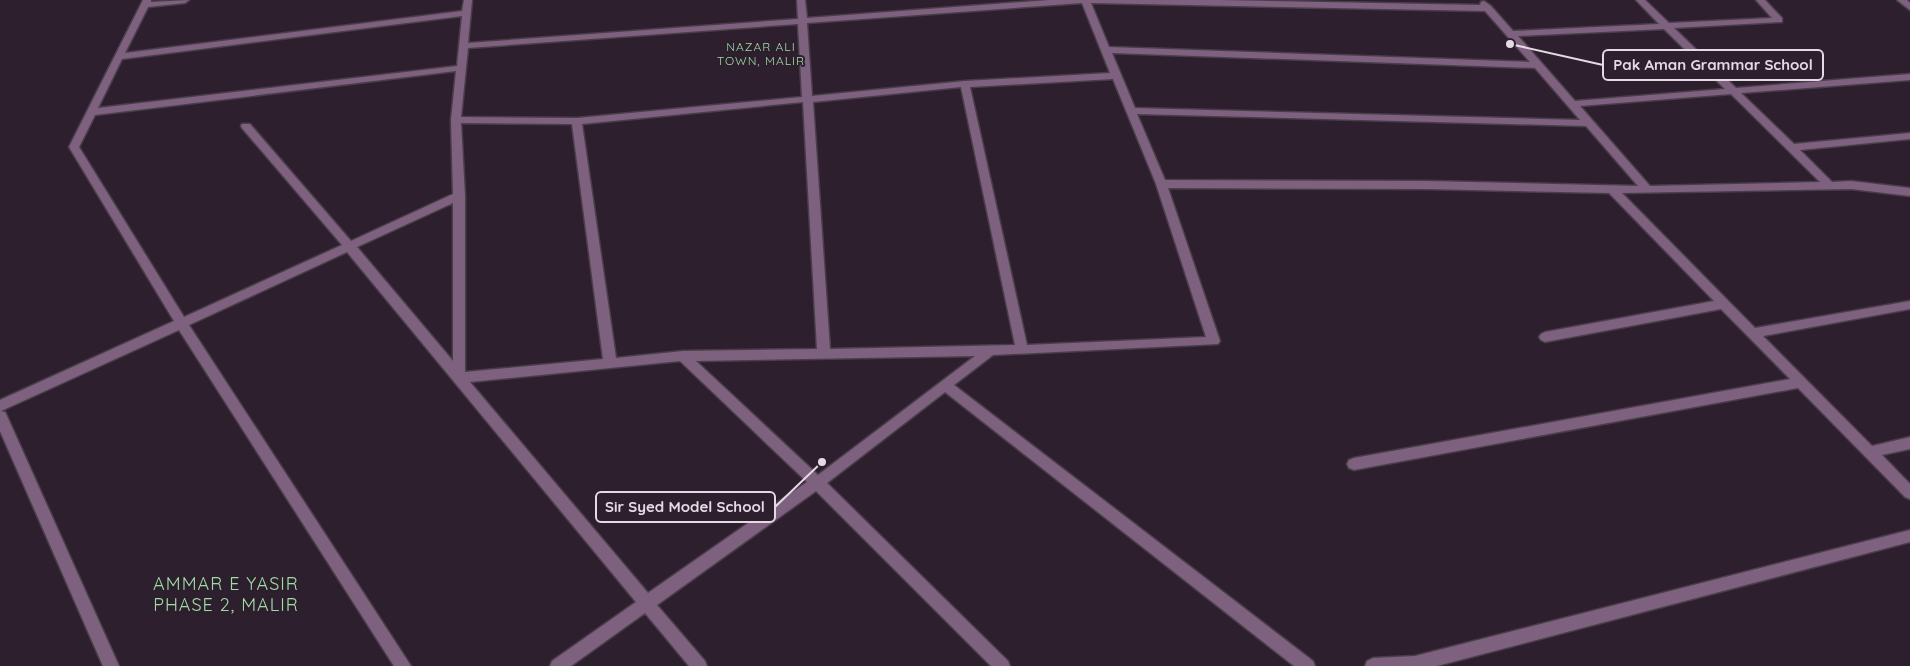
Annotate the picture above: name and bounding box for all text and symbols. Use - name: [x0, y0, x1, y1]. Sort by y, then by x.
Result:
- district label: NAZAR ALI TOWN, MALIR: [717, 39, 805, 68]
- callout: Pak Aman Grammar School: [1603, 50, 1823, 80]
- text: Pak Aman Grammar School: [1613, 55, 1813, 74]
- callout: Sir Syed Model School: [596, 492, 775, 522]
- text: Sir Syed Model School: [605, 497, 765, 516]
- district label: AMMAR E YASIR PHASE 2, MALIR: [153, 572, 299, 616]

